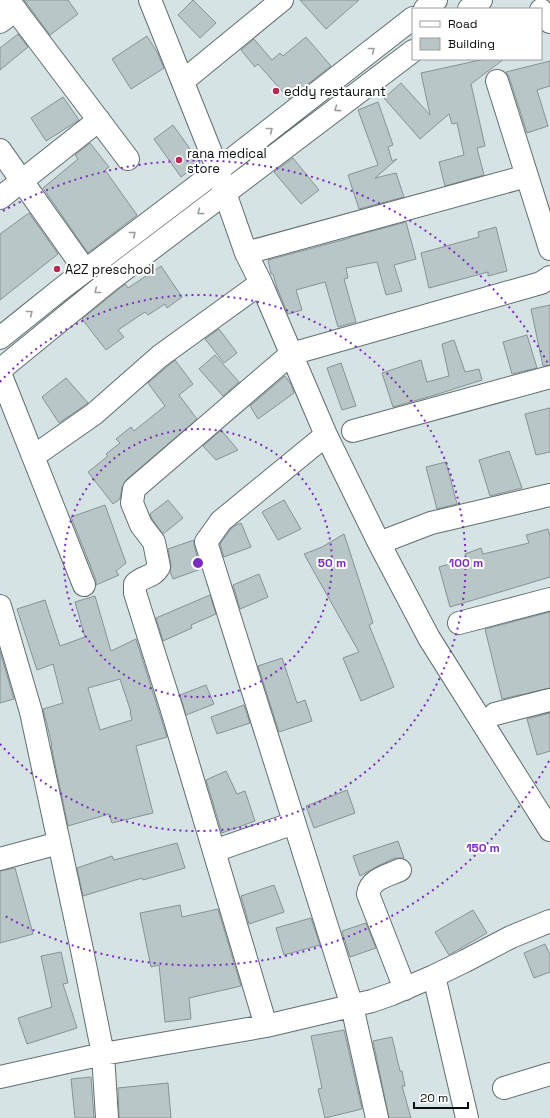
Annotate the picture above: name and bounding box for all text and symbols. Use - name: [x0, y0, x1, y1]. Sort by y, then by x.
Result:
- legend: [412, 8, 542, 60]
- text: Road: [448, 16, 477, 32]
- text: Building: [448, 36, 495, 52]
- one-way arrow: [368, 47, 375, 54]
- place label: eddy restaurant: [284, 83, 386, 100]
- marker: eddy restaurant: [271, 86, 281, 96]
- one-way arrow: [335, 104, 342, 111]
- one-way arrow: [265, 127, 272, 134]
- place label: rana medical store: [187, 145, 267, 177]
- marker: rana medical store: [174, 155, 184, 165]
- one-way arrow: [197, 207, 204, 214]
- one-way arrow: [128, 231, 135, 238]
- place label: A2Z preschool: [65, 261, 154, 278]
- marker: A2Z preschool: [52, 264, 62, 274]
- one-way arrow: [94, 287, 101, 294]
- one-way arrow: [26, 311, 33, 318]
- text: 50 m: [318, 555, 346, 571]
- text: 100 m: [449, 555, 483, 571]
- centre of rings: [191, 556, 205, 570]
- text: 150 m: [466, 840, 500, 856]
- scale bar: [414, 1084, 468, 1110]
- text: 20 m: [420, 1090, 448, 1106]

